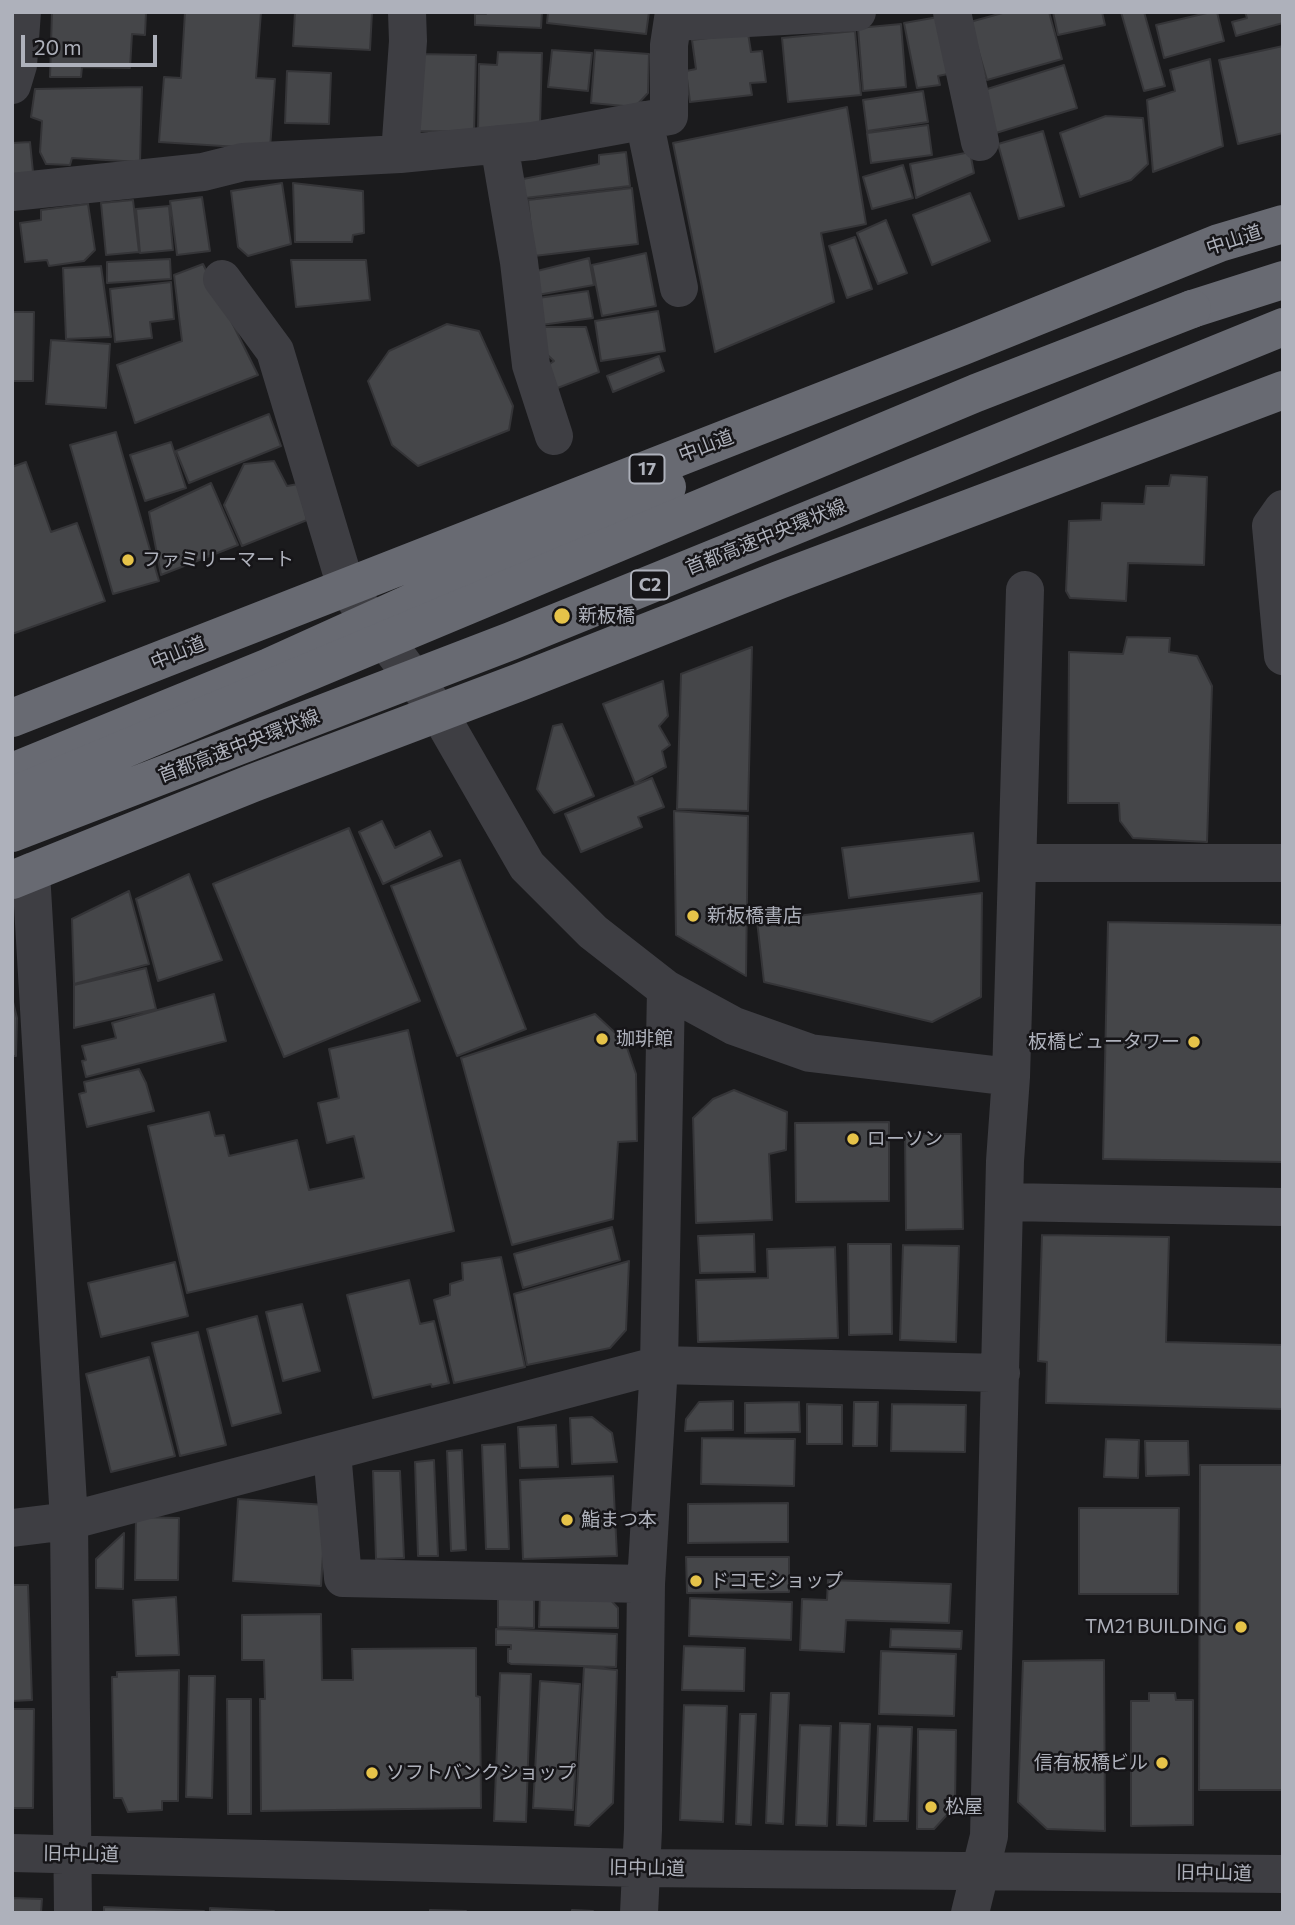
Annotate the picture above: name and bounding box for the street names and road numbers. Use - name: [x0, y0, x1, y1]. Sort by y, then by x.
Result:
- street label: 中山道: [1203, 220, 1265, 260]
- street label: 中山道: [675, 425, 737, 467]
- road number: 17: [630, 454, 664, 484]
- street label: 首都高速中央環状線: [682, 494, 850, 580]
- road number: C2: [631, 570, 669, 600]
- street label: 中山道: [147, 632, 209, 674]
- street label: 首都高速中央環状線: [155, 705, 323, 787]
- street label: 旧中山道: [43, 1842, 119, 1866]
- street label: 旧中山道: [609, 1856, 685, 1880]
- street label: 旧中山道: [1176, 1861, 1252, 1885]

